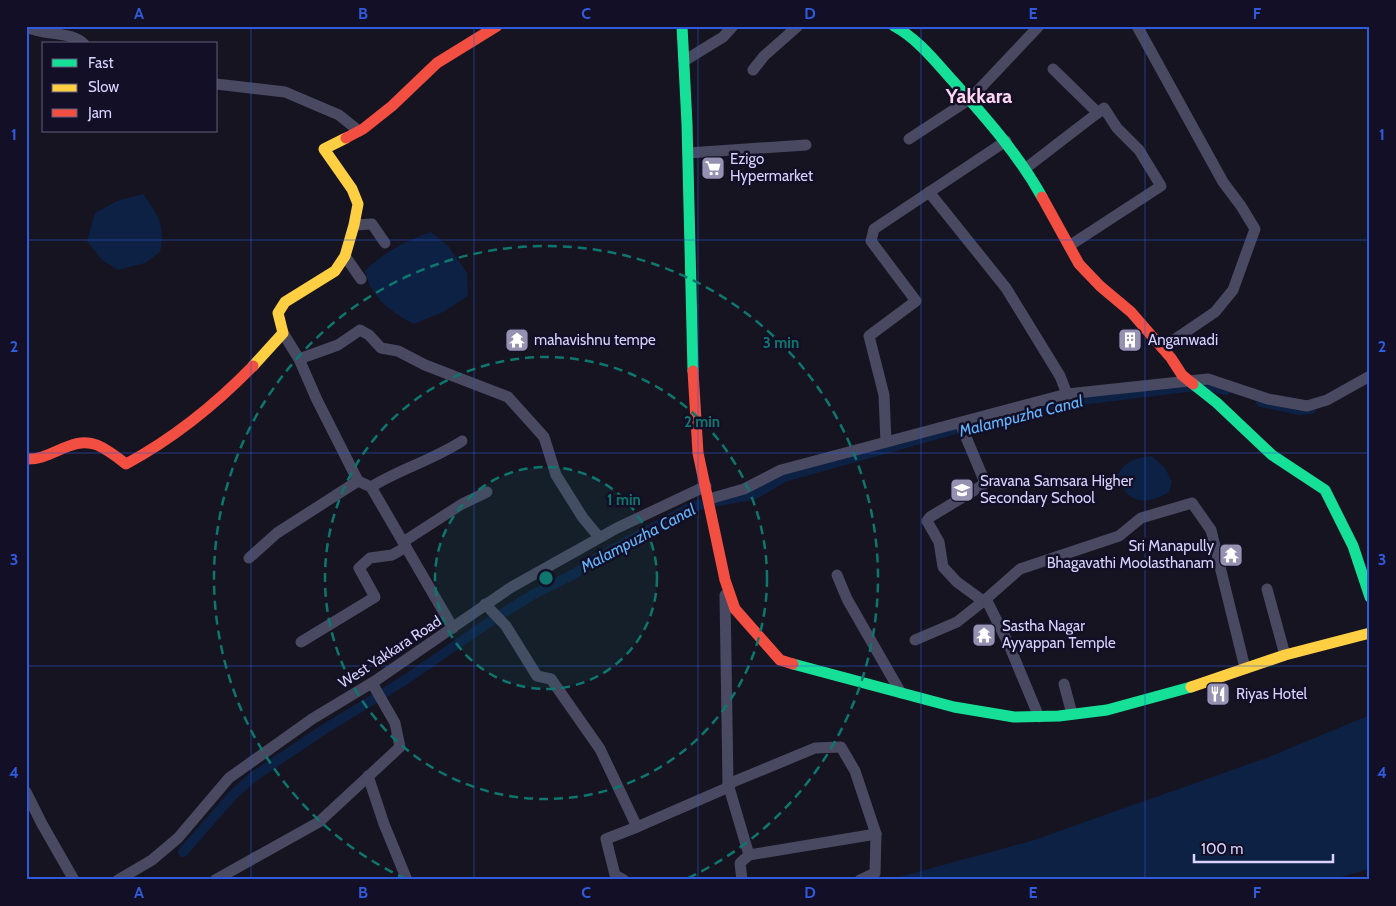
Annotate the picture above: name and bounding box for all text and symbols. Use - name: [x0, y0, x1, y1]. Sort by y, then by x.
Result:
- text: A: [134, 4, 144, 23]
- text: B: [358, 4, 368, 23]
- text: C: [581, 4, 591, 23]
- text: D: [804, 4, 816, 23]
- text: E: [1028, 4, 1038, 23]
- text: F: [1253, 4, 1262, 23]
- legend: [42, 42, 218, 132]
- text: Fast: [88, 54, 113, 72]
- text: Slow: [88, 78, 119, 96]
- district label: Yakkara: [945, 84, 1012, 108]
- text: Jam: [87, 104, 112, 122]
- text: 1: [11, 125, 17, 144]
- text: 1: [1379, 125, 1385, 144]
- place label: Ezigo Hypermarket: [730, 150, 813, 185]
- supermarket icon: Ezigo Hypermarket: [700, 155, 726, 181]
- temple icon: mahavishnu tempe: [504, 327, 530, 353]
- building icon: Anganwadi: [1117, 327, 1143, 353]
- place label: mahavishnu tempe: [534, 331, 656, 349]
- place label: Anganwadi: [1148, 331, 1218, 349]
- text: 3 min: [763, 334, 799, 352]
- text: 2: [10, 337, 18, 356]
- text: 2: [1378, 337, 1386, 356]
- water label: Malampuzha Canal: [956, 391, 1085, 441]
- text: 2 min: [684, 413, 720, 431]
- place label: Sravana Samsara Higher Secondary School: [980, 472, 1133, 507]
- school or university icon: Sravana Samsara Higher Secondary School: [949, 477, 975, 503]
- text: 1 min: [607, 491, 641, 509]
- water label: Malampuzha Canal: [577, 500, 699, 577]
- place label: Sri Manapully Bhagavathi Moolasthanam: [1047, 537, 1214, 572]
- temple icon: Sri Manapully Bhagavathi Moolasthanam: [1218, 542, 1244, 568]
- text: 3: [10, 550, 18, 569]
- text: 3: [1378, 550, 1386, 569]
- centre of rings: [537, 569, 555, 587]
- street label: West Yakkara Road: [335, 612, 445, 692]
- place label: Sastha Nagar Ayyappan Temple: [1002, 617, 1116, 652]
- temple icon: Sastha Nagar Ayyappan Temple: [971, 622, 997, 648]
- restaurant icon: Riyas Hotel: [1205, 681, 1231, 707]
- place label: Riyas Hotel: [1236, 685, 1308, 703]
- text: 4: [9, 763, 19, 782]
- text: 4: [1377, 763, 1387, 782]
- scale bar: [1194, 831, 1332, 863]
- text: 100 m: [1201, 840, 1243, 858]
- text: A: [134, 883, 144, 902]
- text: B: [358, 883, 368, 902]
- text: C: [581, 883, 591, 902]
- text: D: [804, 883, 816, 902]
- text: E: [1028, 883, 1038, 902]
- text: F: [1253, 883, 1262, 902]

